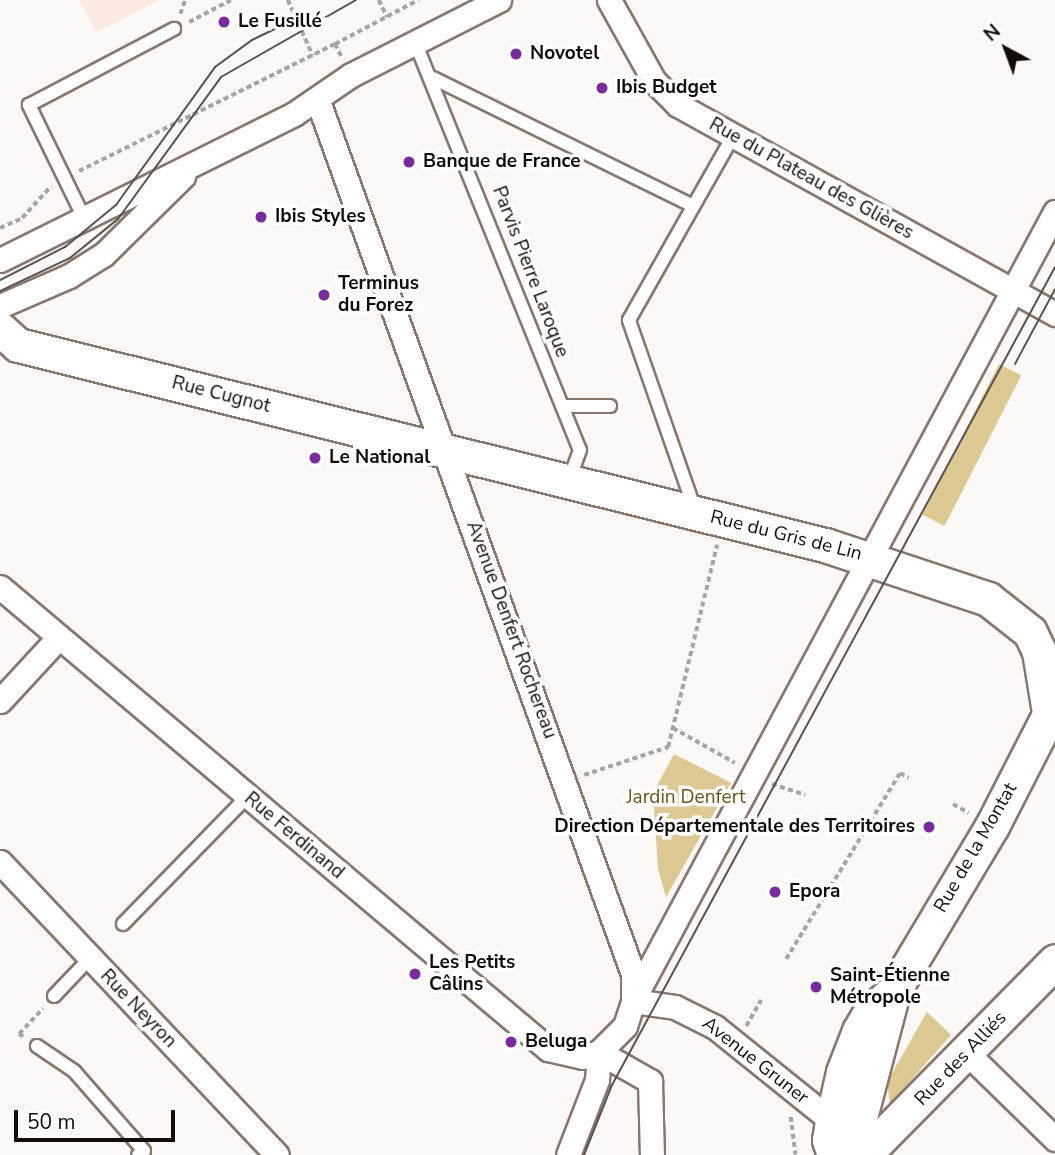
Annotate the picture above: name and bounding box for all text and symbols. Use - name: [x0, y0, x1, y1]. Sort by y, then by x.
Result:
- place label: Le Fusillé: [238, 11, 322, 33]
- marker: Le Fusillé: [216, 14, 232, 30]
- north arrow: [971, 14, 1041, 84]
- text: N: [978, 19, 1006, 48]
- place label: Novotel: [530, 43, 599, 65]
- marker: Novotel: [508, 46, 524, 62]
- place label: Ibis Budget: [616, 77, 716, 99]
- marker: Ibis Budget: [594, 80, 610, 96]
- street label: Rue du Plateau des Glières: [705, 113, 917, 245]
- place label: Banque de France: [423, 151, 581, 173]
- marker: Banque de France: [401, 154, 417, 170]
- street label: Parvis Pierre Laroque: [487, 183, 573, 361]
- place label: Ibis Styles: [275, 206, 366, 228]
- marker: Ibis Styles: [253, 209, 269, 225]
- place label: Terminus du Forez: [338, 273, 419, 317]
- marker: Terminus du Forez: [316, 287, 332, 303]
- street label: Rue Cugnot: [169, 372, 273, 418]
- place label: Le National: [329, 447, 430, 469]
- marker: Le National: [307, 450, 323, 466]
- street label: Rue du Gris de Lin: [708, 506, 864, 566]
- street label: Avenue Denfert Rochereau: [461, 518, 561, 742]
- street label: Rue de la Montat: [930, 779, 1022, 917]
- park label: Jardin Denfert: [626, 787, 746, 809]
- street label: Rue Ferdinand: [239, 788, 349, 884]
- place label: Direction Départementale des Territoires: [554, 816, 915, 838]
- marker: Direction Départementale des Territoires: [921, 819, 937, 835]
- place label: Epora: [789, 881, 840, 903]
- marker: Epora: [767, 884, 783, 900]
- place label: Les Petits Câlins: [429, 952, 515, 996]
- street label: Rue Neyron: [95, 965, 181, 1053]
- place label: Saint-Étienne Métropole: [830, 965, 950, 1009]
- marker: Les Petits Câlins: [407, 966, 423, 982]
- marker: Saint-Étienne Métropole: [808, 979, 824, 995]
- street label: Rue des Alliés: [910, 1007, 1012, 1111]
- street label: Avenue Gruner: [697, 1012, 813, 1110]
- place label: Beluga: [525, 1031, 587, 1053]
- marker: Beluga: [503, 1034, 519, 1050]
- scale bar: [18, 1096, 178, 1140]
- text: 50 m: [27, 1108, 76, 1136]

